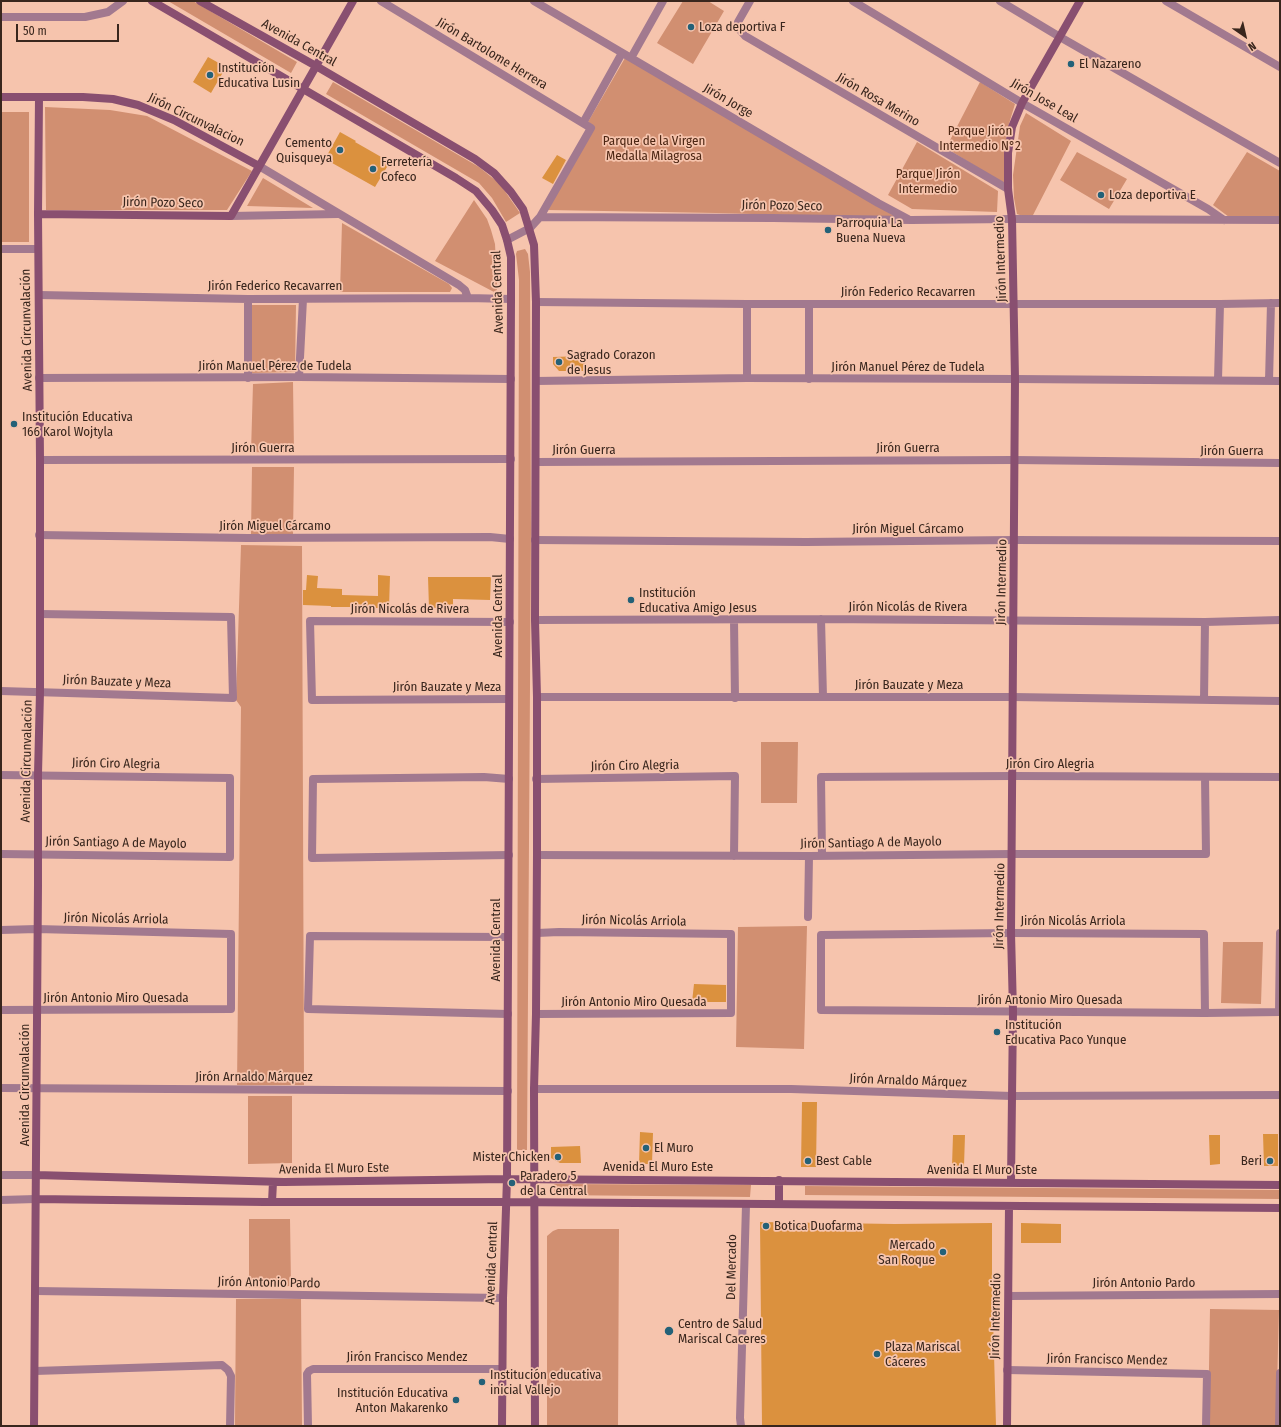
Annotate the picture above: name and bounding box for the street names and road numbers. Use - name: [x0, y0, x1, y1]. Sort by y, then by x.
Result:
- street label: Jirón Bartolome Herrera: [434, 15, 550, 93]
- street label: Avenida Central: [259, 16, 339, 70]
- street label: Jirón Rosa Merino: [834, 70, 922, 130]
- street label: Jirón Jose Leal: [1008, 76, 1080, 126]
- street label: Jirón Jorge: [700, 81, 756, 121]
- street label: Jirón Circunvalacion: [145, 90, 247, 150]
- street label: Jirón Pozo Seco: [122, 194, 204, 212]
- street label: Jirón Pozo Seco: [741, 197, 823, 215]
- street label: Jirón Intermedio: [992, 215, 1010, 303]
- street label: Avenida Central: [489, 250, 507, 334]
- street label: Avenida Circunvalación: [18, 269, 36, 391]
- street label: Jirón Federico Recavarren: [208, 278, 342, 294]
- street label: Jirón Federico Recavarren: [841, 284, 975, 300]
- street label: Jirón Manuel Pérez de Tudela: [198, 358, 352, 374]
- street label: Jirón Manuel Pérez de Tudela: [831, 359, 985, 375]
- street label: Jirón Guerra: [231, 440, 295, 456]
- street label: Jirón Guerra: [876, 440, 940, 456]
- street label: Jirón Guerra: [552, 442, 616, 458]
- street label: Jirón Guerra: [1200, 443, 1264, 459]
- street label: Jirón Miguel Cárcamo: [219, 518, 331, 534]
- street label: Jirón Miguel Cárcamo: [852, 521, 964, 537]
- street label: Jirón Intermedio: [993, 539, 1011, 625]
- street label: Avenida Central: [490, 574, 506, 658]
- street label: Jirón Nicolás de Rivera: [849, 599, 967, 615]
- street label: Jirón Nicolás de Rivera: [351, 601, 469, 617]
- street label: Jirón Bauzate y Meza: [62, 672, 172, 692]
- street label: Jirón Bauzate y Meza: [855, 677, 963, 693]
- street label: Jirón Bauzate y Meza: [393, 679, 501, 695]
- street label: Avenida Circunvalación: [18, 700, 36, 822]
- street label: Jirón Ciro Alegria: [72, 755, 160, 773]
- street label: Jirón Ciro Alegria: [1006, 756, 1094, 772]
- street label: Jirón Ciro Alegria: [591, 757, 679, 775]
- street label: Jirón Santiago A de Mayolo: [45, 834, 187, 852]
- street label: Jirón Santiago A de Mayolo: [800, 834, 942, 852]
- street label: Jirón Intermedio: [991, 863, 1009, 949]
- street label: Avenida Central: [488, 898, 504, 982]
- street label: Jirón Nicolás Arriola: [63, 910, 169, 928]
- street label: Jirón Nicolás Arriola: [581, 912, 687, 930]
- street label: Jirón Nicolás Arriola: [1020, 913, 1126, 929]
- street label: Jirón Antonio Miro Quesada: [43, 990, 189, 1006]
- street label: Jirón Antonio Miro Quesada: [977, 992, 1123, 1008]
- street label: Jirón Antonio Miro Quesada: [561, 994, 707, 1010]
- street label: Avenida Circunvalación: [17, 1024, 33, 1146]
- street label: Jirón Arnaldo Márquez: [195, 1069, 313, 1085]
- street label: Jirón Arnaldo Márquez: [849, 1071, 967, 1091]
- street label: Avenida El Muro Este: [603, 1159, 713, 1175]
- street label: Avenida El Muro Este: [279, 1160, 389, 1178]
- street label: Avenida El Muro Este: [927, 1162, 1037, 1178]
- street label: Avenida Central: [483, 1221, 501, 1305]
- street label: Del Mercado: [724, 1234, 740, 1300]
- street label: Jirón Intermedio: [987, 1273, 1005, 1359]
- street label: Jirón Antonio Pardo: [217, 1274, 321, 1292]
- street label: Jirón Antonio Pardo: [1093, 1275, 1195, 1291]
- street label: Jirón Francisco Mendez: [347, 1349, 467, 1365]
- street label: Jirón Francisco Mendez: [1046, 1351, 1168, 1369]

